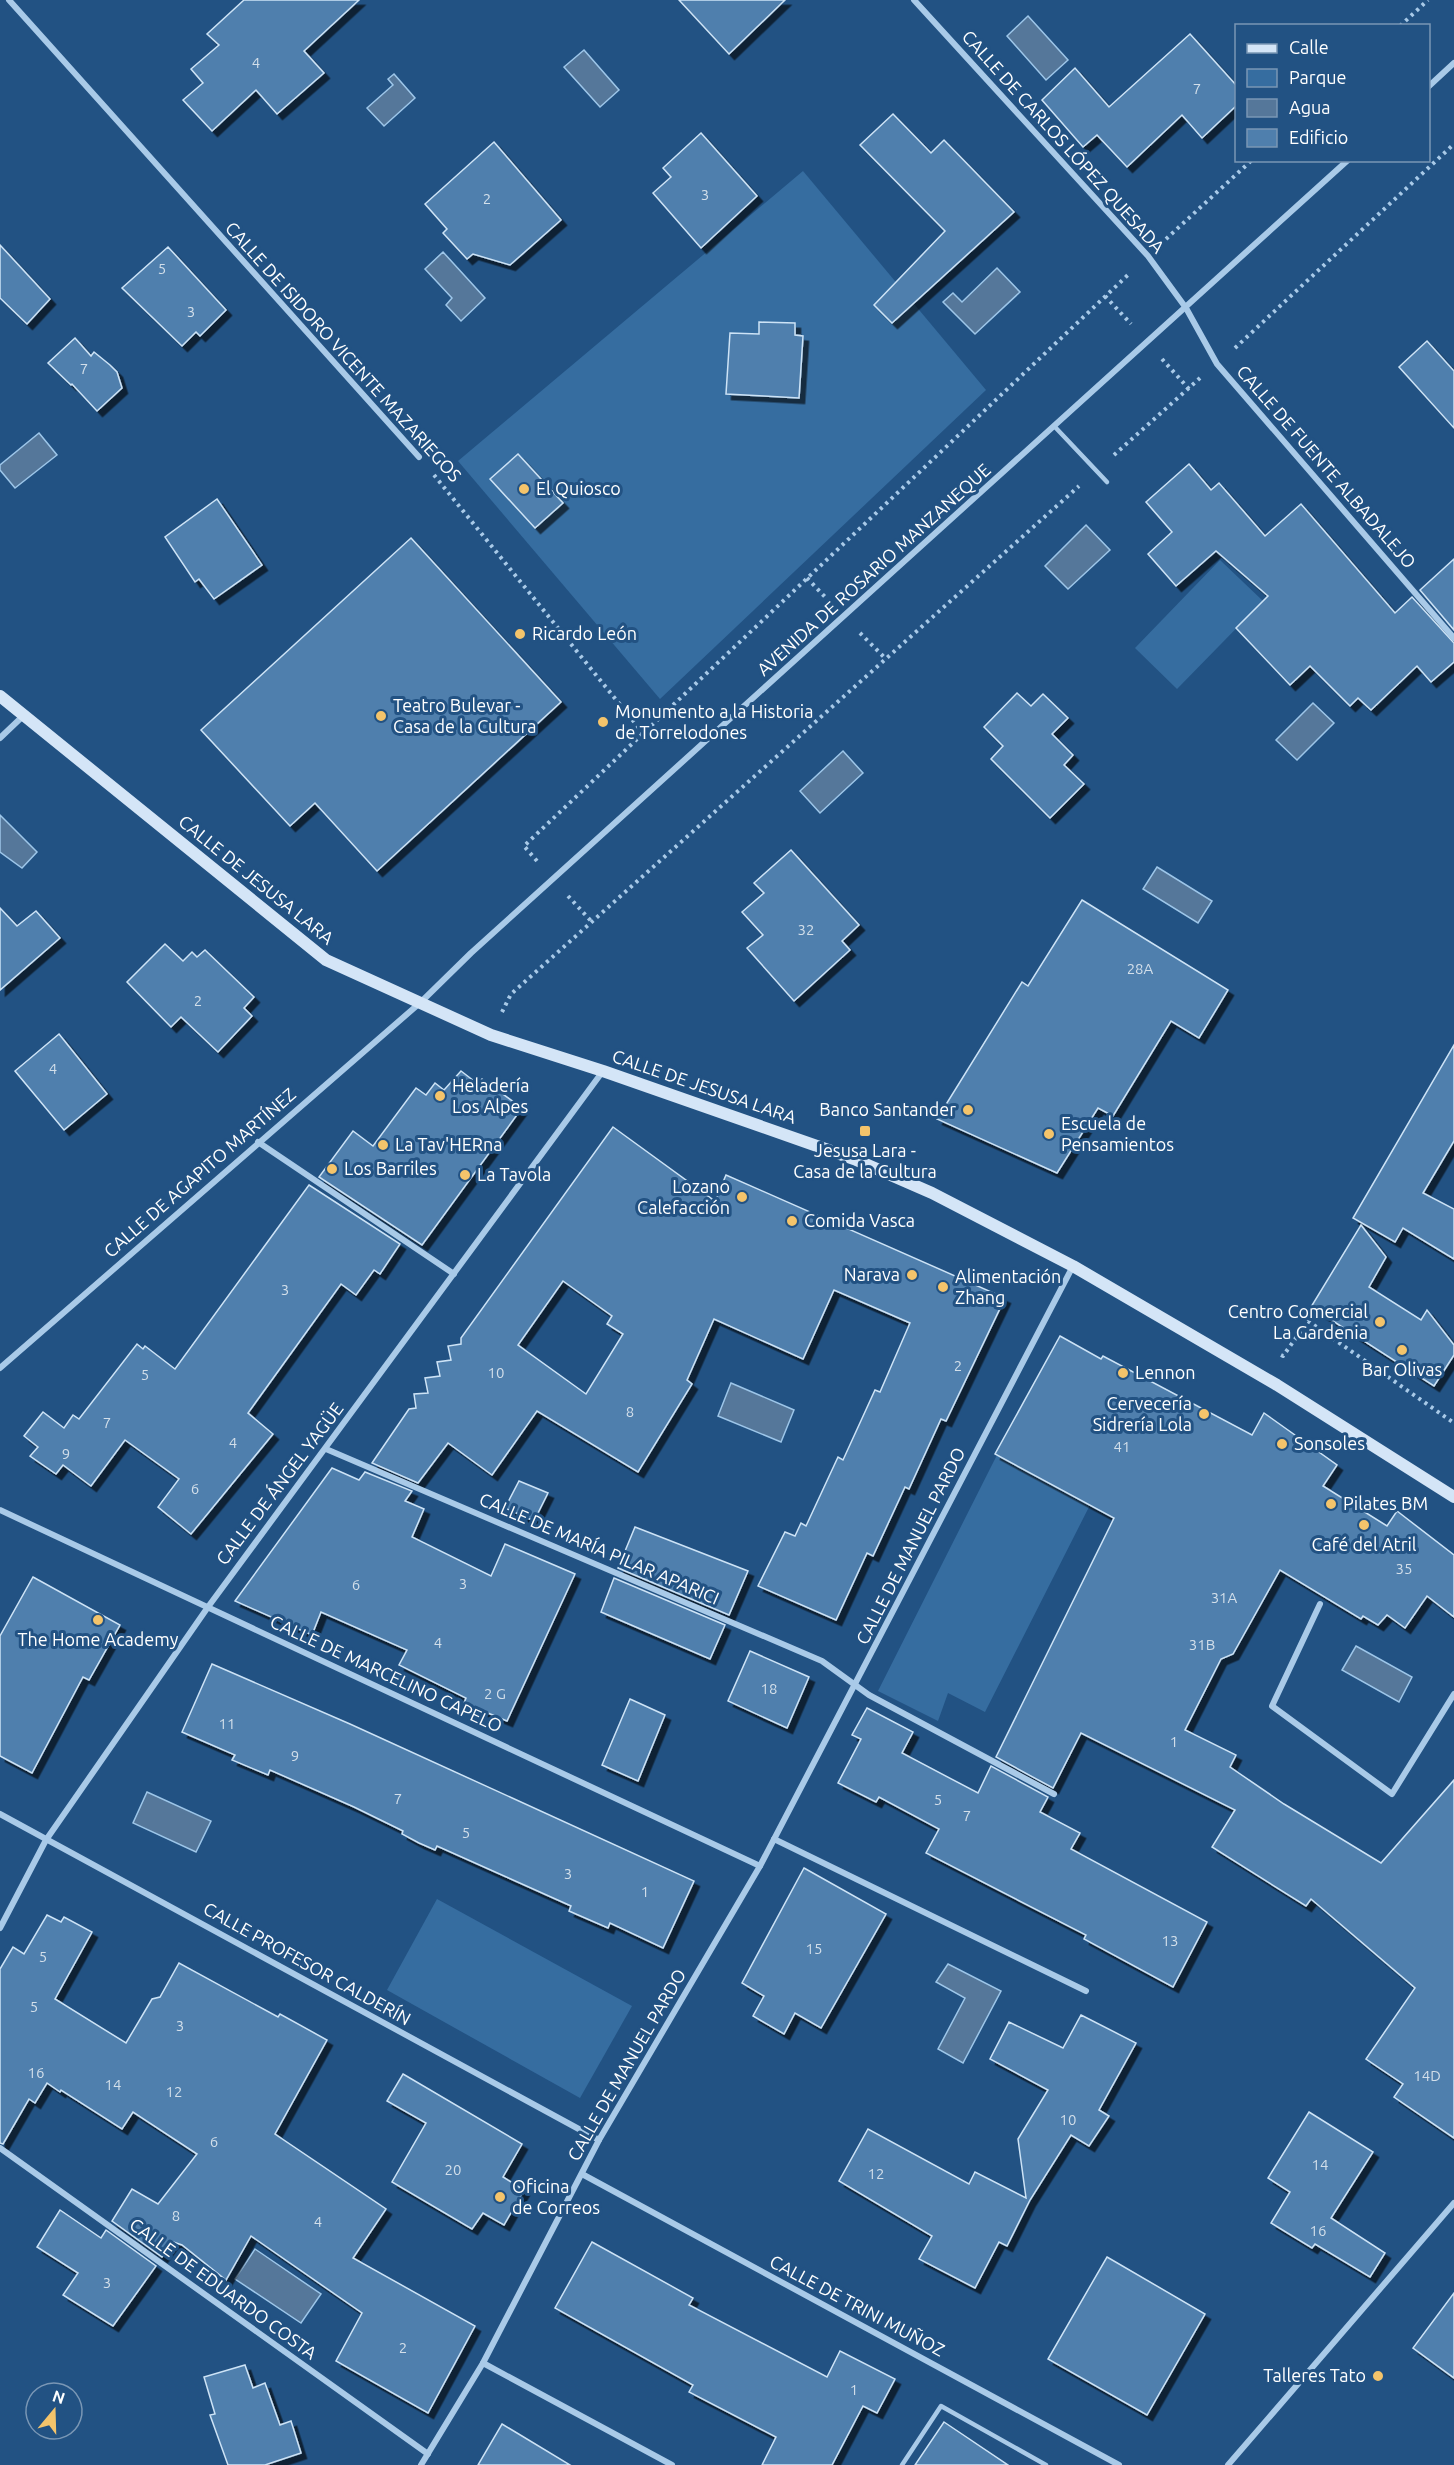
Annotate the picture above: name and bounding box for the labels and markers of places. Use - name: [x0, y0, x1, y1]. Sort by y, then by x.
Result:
- place label: El Quiosco: [536, 478, 621, 499]
- marker: El Quiosco: [517, 482, 531, 496]
- place label: Ricardo León: [532, 623, 637, 643]
- marker: Ricardo León: [513, 627, 527, 641]
- place label: Teatro Bulevar - Casa de la Cultura: [393, 695, 536, 736]
- place label: Monumento a la Historia de Torrelodones: [615, 701, 813, 742]
- marker: Teatro Bulevar - Casa de la Cultura: [374, 709, 388, 723]
- marker: Monumento a la Historia de Torrelodones: [596, 715, 610, 729]
- place label: Heladería Los Alpes: [452, 1075, 529, 1116]
- marker: Heladería Los Alpes: [433, 1089, 447, 1103]
- place label: Banco Santander: [819, 1099, 956, 1119]
- marker: Banco Santander: [961, 1103, 975, 1117]
- place label: Escuela de Pensamientos: [1061, 1113, 1174, 1154]
- marker: Jesusa Lara - Casa de la Cultura: [858, 1124, 872, 1138]
- marker: Escuela de Pensamientos: [1042, 1127, 1056, 1141]
- place label: La Tav'HERna: [395, 1134, 503, 1154]
- marker: La Tav'HERna: [376, 1138, 390, 1152]
- place label: Jesusa Lara - Casa de la Cultura: [793, 1140, 937, 1181]
- place label: Los Barriles: [344, 1158, 437, 1178]
- marker: Los Barriles: [325, 1162, 339, 1176]
- place label: La Tavola: [477, 1164, 551, 1184]
- marker: La Tavola: [458, 1168, 472, 1182]
- place label: Lozano Calefacción: [637, 1176, 730, 1217]
- marker: Lozano Calefacción: [735, 1190, 749, 1204]
- place label: Comida Vasca: [804, 1210, 915, 1230]
- marker: Comida Vasca: [785, 1214, 799, 1228]
- place label: Narava: [844, 1264, 900, 1284]
- place label: Alimentación Zhang: [955, 1266, 1061, 1307]
- marker: Narava: [905, 1268, 919, 1282]
- marker: Alimentación Zhang: [936, 1280, 950, 1294]
- place label: Centro Comercial La Gardenia: [1228, 1301, 1368, 1342]
- marker: Centro Comercial La Gardenia: [1373, 1315, 1387, 1329]
- marker: Bar Olivas: [1395, 1343, 1409, 1357]
- place label: Bar Olivas: [1362, 1359, 1442, 1379]
- place label: Lennon: [1135, 1362, 1195, 1382]
- marker: Lennon: [1116, 1366, 1130, 1380]
- place label: Cervecería Sidrería Lola: [1093, 1393, 1192, 1434]
- marker: Cervecería Sidrería Lola: [1197, 1407, 1211, 1421]
- place label: Sonsoles: [1294, 1433, 1365, 1453]
- marker: Sonsoles: [1275, 1437, 1289, 1451]
- place label: Pilates BM: [1343, 1493, 1428, 1513]
- marker: Pilates BM: [1324, 1497, 1338, 1511]
- marker: Café del Atril: [1357, 1518, 1371, 1532]
- place label: Café del Atril: [1311, 1534, 1417, 1554]
- marker: The Home Academy: [91, 1613, 105, 1627]
- place label: The Home Academy: [18, 1629, 179, 1649]
- place label: Oficina de Correos: [512, 2176, 600, 2217]
- marker: Oficina de Correos: [493, 2190, 507, 2204]
- place label: Talleres Tato: [1263, 2365, 1366, 2385]
- marker: Talleres Tato: [1371, 2369, 1385, 2383]

